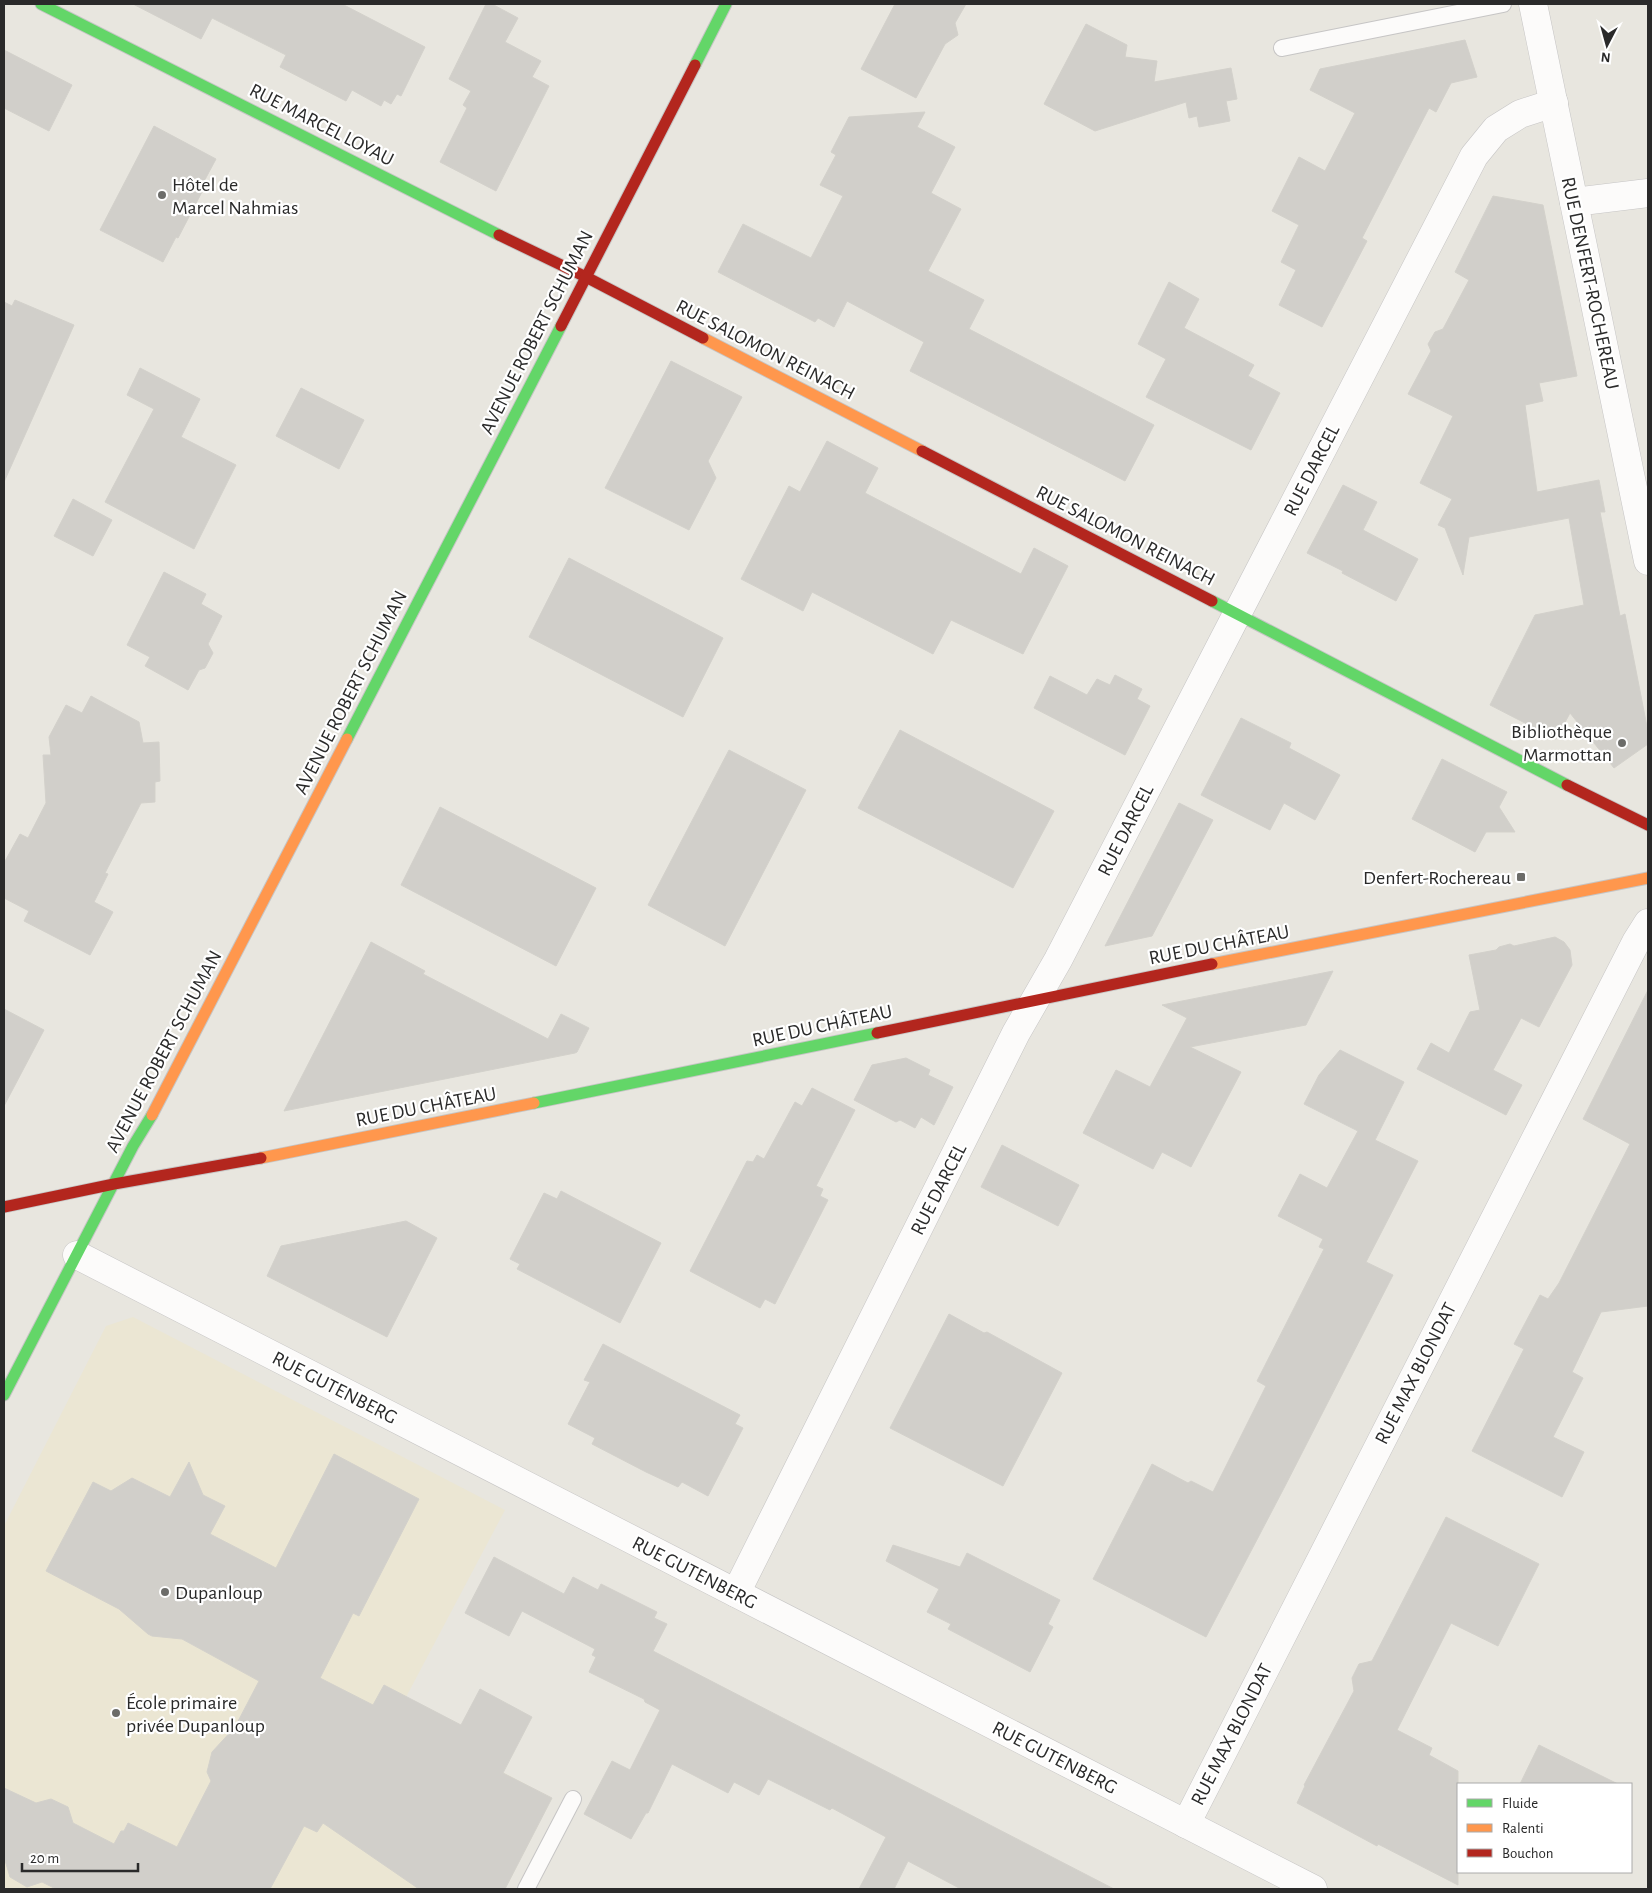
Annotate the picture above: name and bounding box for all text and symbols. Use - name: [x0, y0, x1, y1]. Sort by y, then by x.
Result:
- north arrow: [1582, 20, 1632, 70]
- text: N: [1600, 49, 1611, 64]
- street label: RUE MARCEL LOYAU: [246, 80, 397, 170]
- place label: Hôtel de Marcel Nahmias: [172, 175, 298, 218]
- street label: RUE DENFERT-ROCHEREAU: [1558, 175, 1622, 391]
- marker: Hôtel de Marcel Nahmias: [156, 189, 168, 201]
- street label: AVENUE ROBERT SCHUMAN: [477, 227, 597, 438]
- street label: RUE SALOMON REINACH: [673, 296, 858, 404]
- street label: RUE DARCEL: [1280, 421, 1344, 519]
- street label: RUE SALOMON REINACH: [1033, 482, 1218, 590]
- street label: AVENUE ROBERT SCHUMAN: [291, 587, 411, 798]
- place label: Bibliothèque Marmottan: [1511, 722, 1612, 765]
- marker: Bibliothèque Marmottan: [1616, 737, 1628, 749]
- street label: RUE DARCEL: [1094, 781, 1158, 879]
- place label: Denfert-Rochereau: [1363, 868, 1511, 888]
- marker: Denfert-Rochereau: [1515, 871, 1527, 883]
- street label: RUE DU CHÂTEAU: [1147, 921, 1291, 968]
- street label: AVENUE ROBERT SCHUMAN: [102, 947, 226, 1156]
- street label: RUE DU CHÂTEAU: [750, 1000, 894, 1051]
- street label: RUE DU CHÂTEAU: [354, 1083, 498, 1130]
- street label: RUE DARCEL: [907, 1140, 971, 1238]
- street label: RUE MAX BLONDAT: [1372, 1299, 1460, 1448]
- street label: RUE GUTENBERG: [269, 1348, 400, 1428]
- street label: RUE GUTENBERG: [629, 1533, 760, 1613]
- place label: Dupanloup: [175, 1583, 263, 1603]
- marker: Dupanloup: [159, 1586, 171, 1598]
- street label: RUE MAX BLONDAT: [1188, 1660, 1276, 1809]
- place label: École primaire privée Dupanloup: [126, 1692, 265, 1736]
- marker: École primaire privée Dupanloup: [110, 1707, 122, 1719]
- street label: RUE GUTENBERG: [989, 1718, 1120, 1798]
- legend: [1457, 1783, 1632, 1873]
- text: Fluide: [1502, 1796, 1538, 1811]
- text: Ralenti: [1502, 1821, 1544, 1836]
- scale bar: [22, 1840, 139, 1872]
- text: Bouchon: [1502, 1846, 1553, 1861]
- text: 20 m: [30, 1851, 59, 1866]

